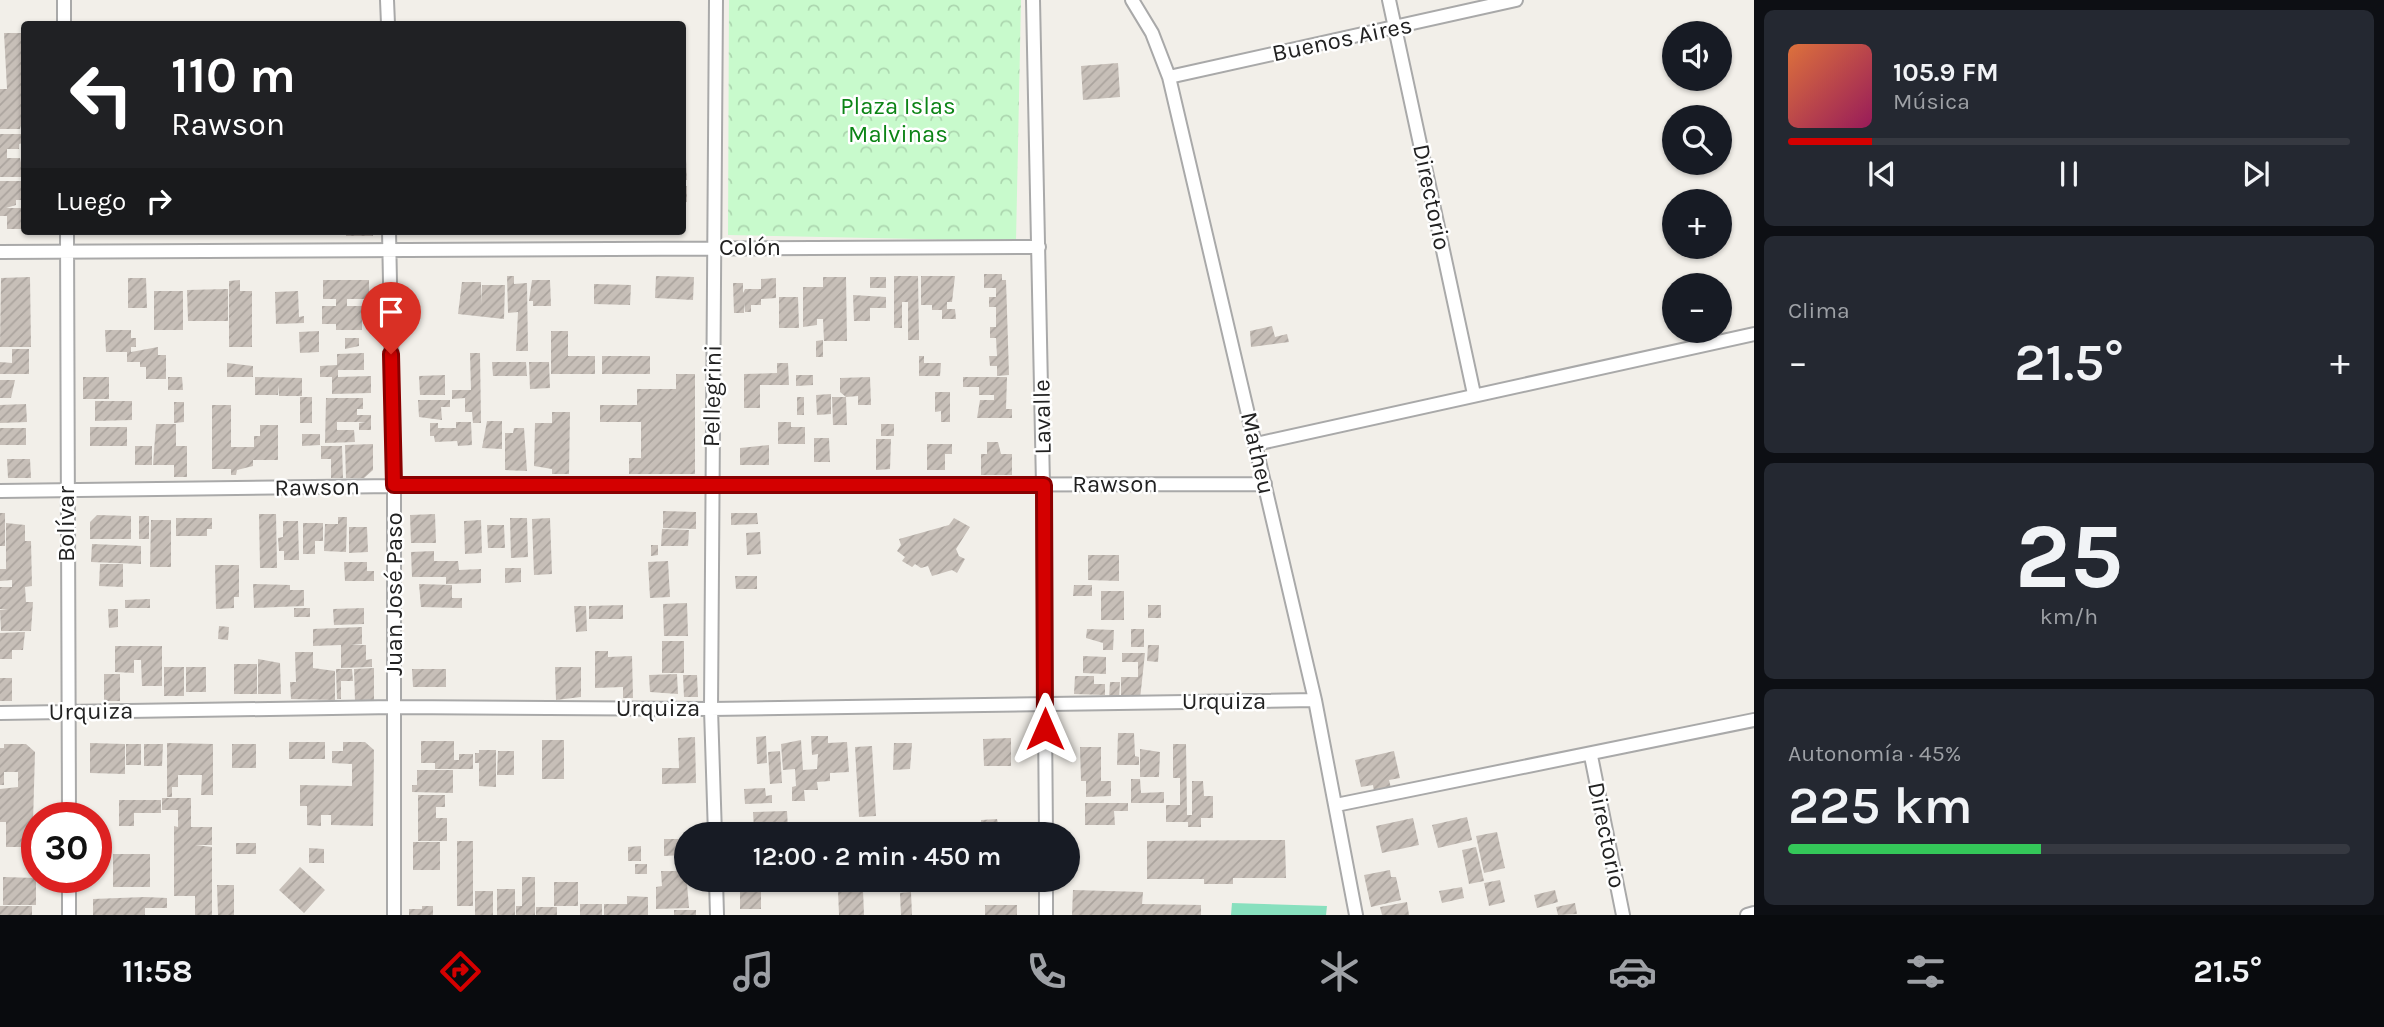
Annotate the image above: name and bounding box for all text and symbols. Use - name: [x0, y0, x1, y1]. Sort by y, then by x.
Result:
- street label: Buenos Aires: [1270, 11, 1414, 67]
- map controls: [1662, 21, 1732, 343]
- button: sound: [1662, 21, 1732, 91]
- text: 110 m: [171, 47, 296, 104]
- icon: left: [56, 49, 147, 140]
- text: 105.9 FM: [1893, 57, 1999, 88]
- text: Música: [1893, 88, 1970, 115]
- park label: Plaza Islas Malvinas: [840, 92, 956, 148]
- button: search: [1662, 105, 1732, 175]
- text: Rawson: [171, 106, 285, 143]
- street label: Directorio: [1407, 142, 1457, 252]
- icon: previous: [1863, 155, 1901, 193]
- icon: pause: [2050, 155, 2088, 193]
- icon: next: [2237, 155, 2275, 193]
- icon: right: [140, 182, 178, 220]
- text: Luego: [56, 186, 126, 217]
- button: +: [1662, 189, 1732, 259]
- street label: Colón: [719, 233, 781, 261]
- button: −: [1662, 273, 1732, 343]
- pin: [361, 282, 421, 354]
- icon: arrive: [372, 293, 410, 331]
- text: Clima: [1788, 297, 1850, 324]
- text: 21.5°: [2014, 332, 2124, 393]
- text: −: [1788, 340, 1808, 385]
- text: +: [2330, 340, 2350, 385]
- street label: Pellegrini: [697, 345, 727, 447]
- street label: Lavalle: [1027, 379, 1057, 455]
- street label: Matheu: [1235, 409, 1281, 497]
- street label: Rawson: [1072, 470, 1158, 498]
- street label: Rawson: [274, 472, 360, 502]
- street label: Bolívar: [52, 486, 80, 562]
- text: 25: [2015, 504, 2123, 610]
- street label: Juan José Paso: [380, 512, 408, 676]
- text: km/h: [2040, 603, 2098, 630]
- street label: Urquiza: [1182, 687, 1266, 715]
- position arrow: [1008, 692, 1082, 766]
- street label: Urquiza: [616, 694, 700, 722]
- street label: Urquiza: [48, 696, 134, 726]
- text: Autonomía · 45%: [1788, 740, 1961, 767]
- text: 225 km: [1788, 775, 1973, 836]
- street label: Directorio: [1582, 780, 1632, 890]
- speed limit sign: 30: [21, 802, 112, 893]
- text: 12:00 · 2 min · 450 m: [753, 841, 1001, 872]
- icon: directions: [436, 947, 485, 996]
- icon: music: [729, 947, 778, 996]
- icon: phone: [1022, 947, 1071, 996]
- icon: climate: [1315, 947, 1364, 996]
- icon: car: [1608, 947, 1657, 996]
- icon: filters: [1901, 947, 1950, 996]
- text: 11:58: [122, 953, 193, 990]
- text: 21.5°: [2193, 953, 2262, 990]

